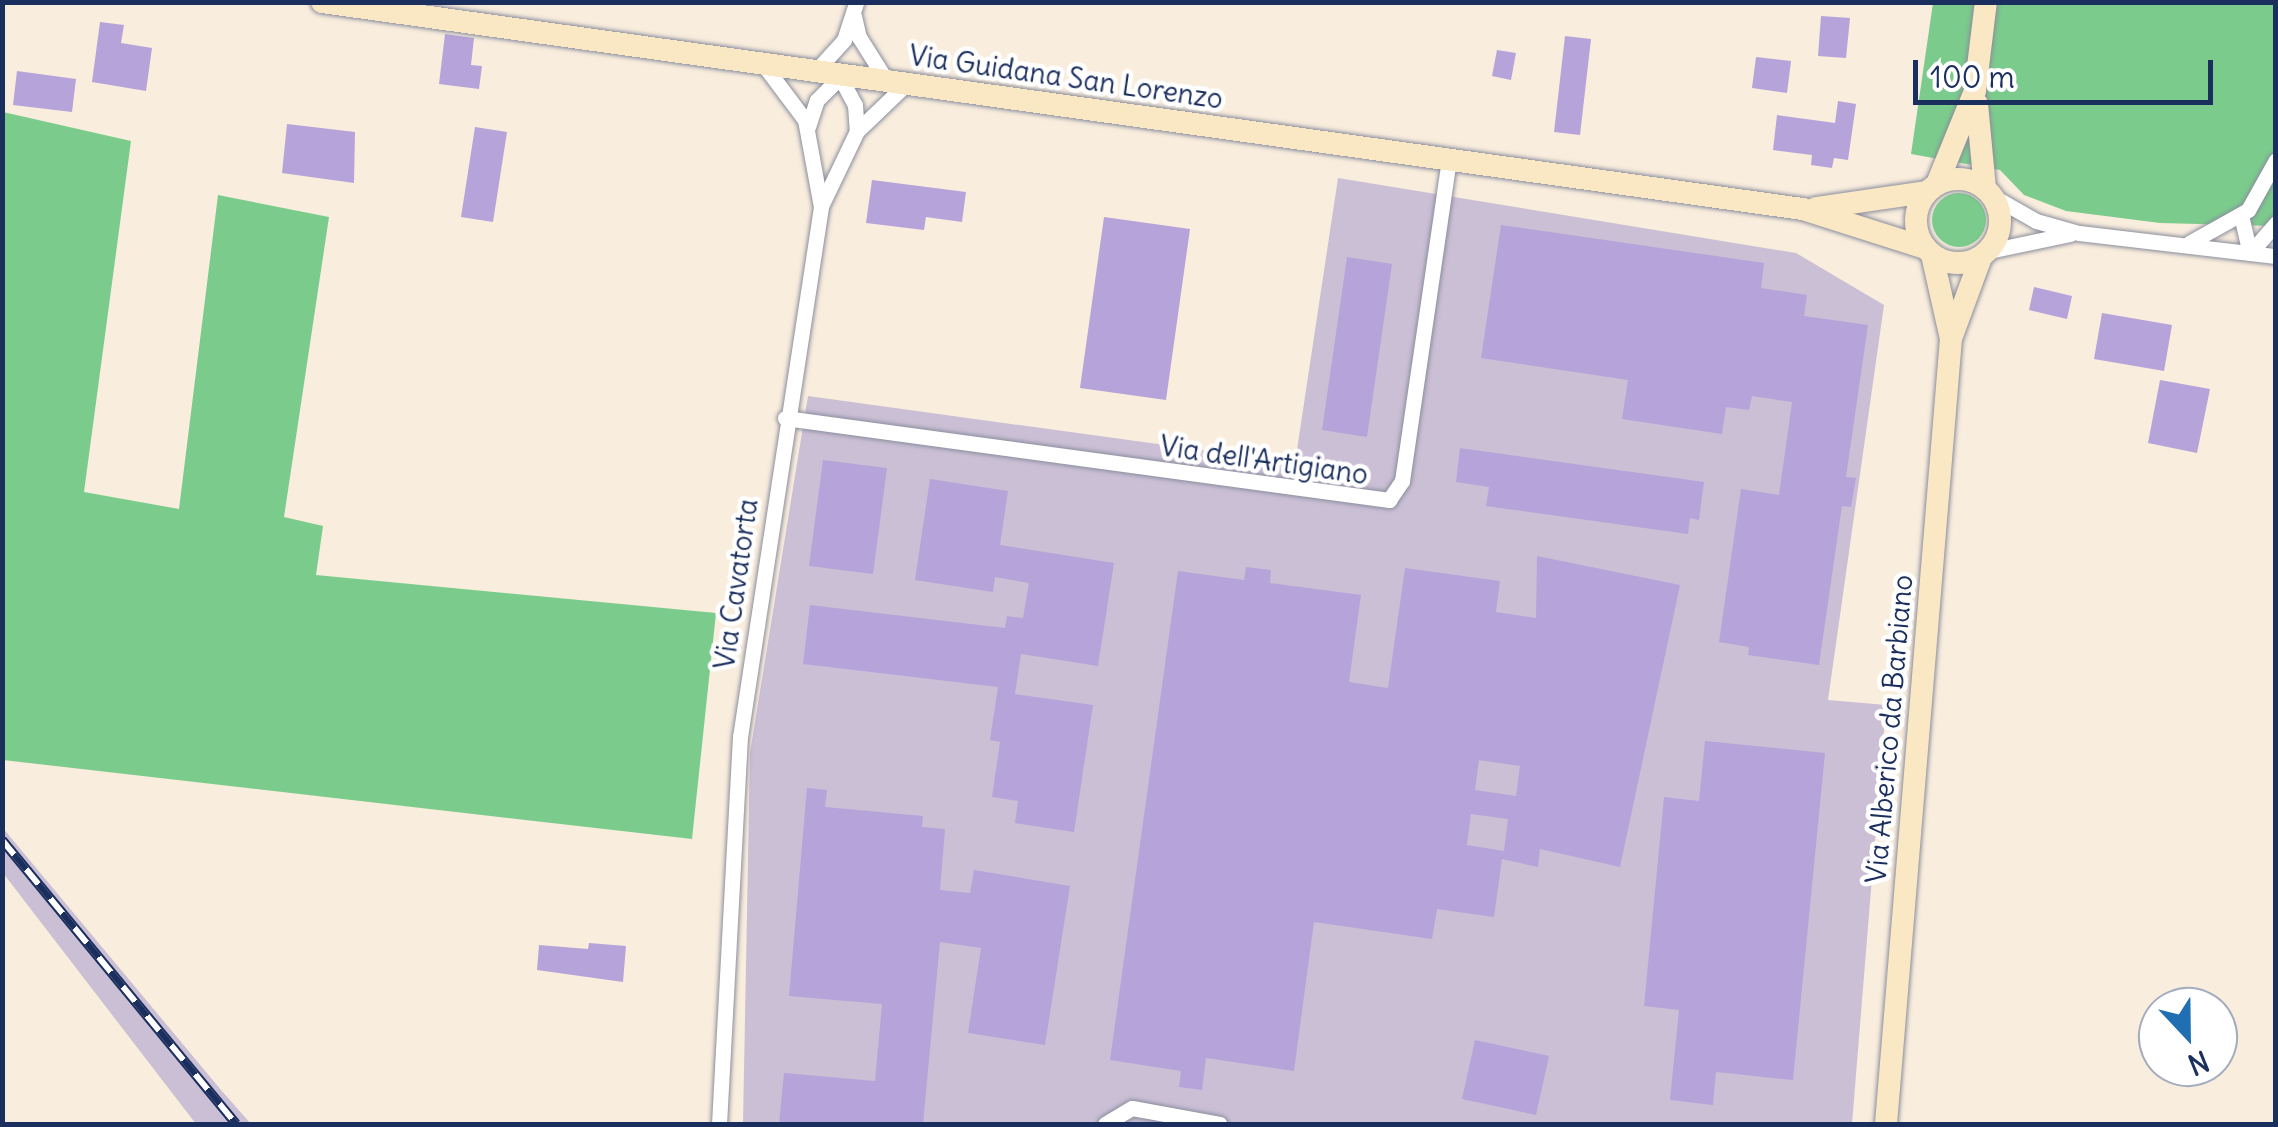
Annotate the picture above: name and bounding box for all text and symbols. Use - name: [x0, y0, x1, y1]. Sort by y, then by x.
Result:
- street label: Via Guidana San Lorenzo: [907, 38, 1225, 116]
- scale bar: [1918, 40, 2218, 102]
- text: 100 m: [1930, 58, 2015, 96]
- street label: Via dell'Artigiano: [1158, 429, 1370, 491]
- street label: Via Cavatorta: [707, 496, 765, 672]
- street label: Via Alberico da Barbiano: [1859, 573, 1919, 885]
- north arrow: [2138, 987, 2238, 1087]
- text: N: [2183, 1043, 2214, 1083]

